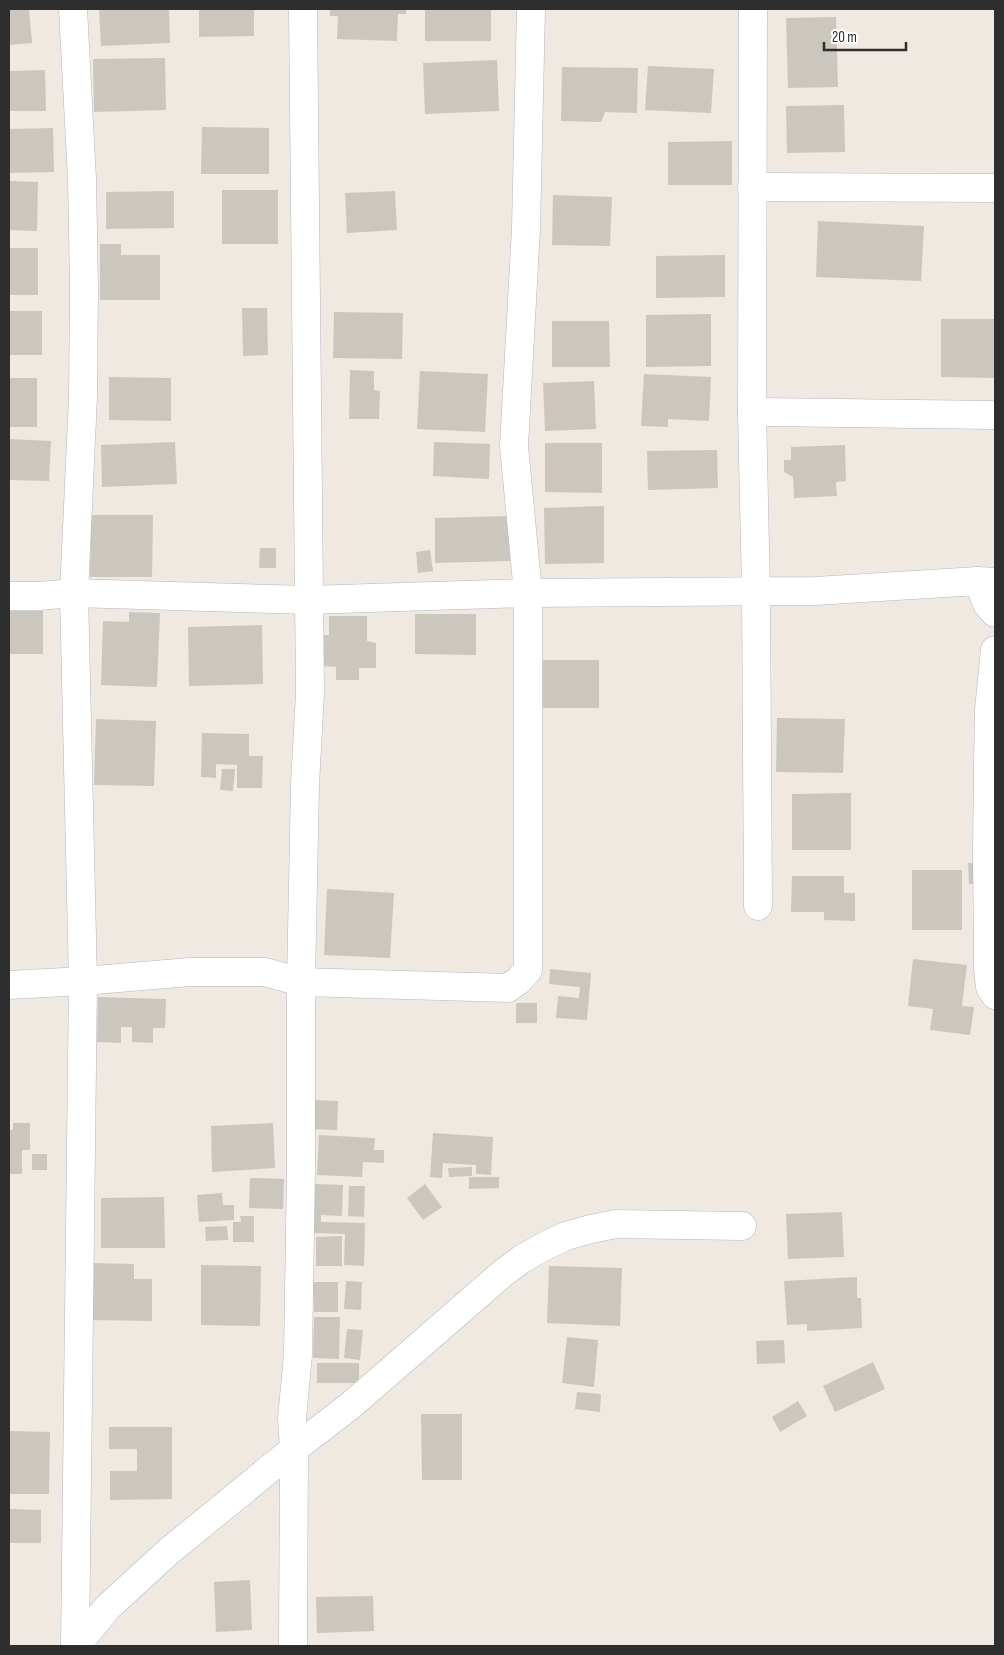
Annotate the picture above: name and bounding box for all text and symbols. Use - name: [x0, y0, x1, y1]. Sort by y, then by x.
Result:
- scale bar: [824, 20, 906, 52]
- text: 20 m: [832, 28, 857, 47]

